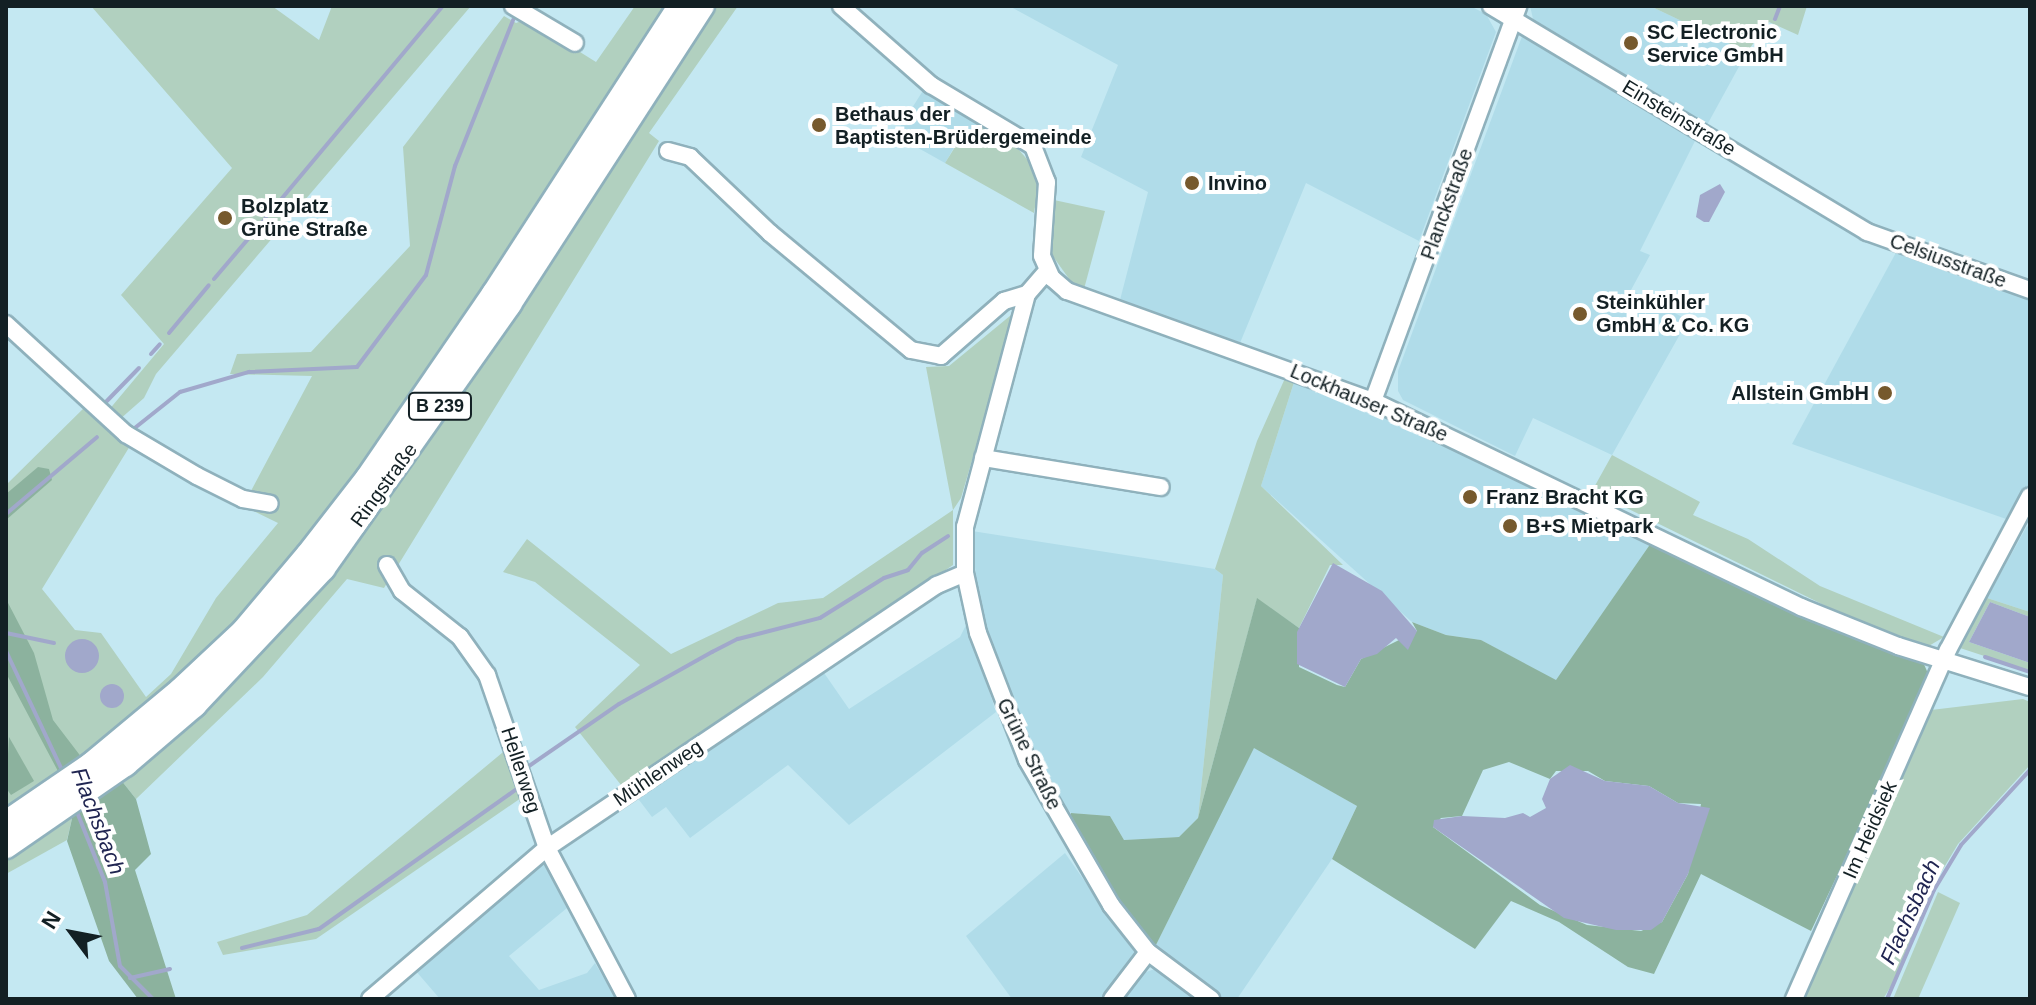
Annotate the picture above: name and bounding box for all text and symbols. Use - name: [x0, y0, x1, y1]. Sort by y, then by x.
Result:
- place label: SC Electronic Service GmbH: [1647, 20, 1784, 67]
- marker: SC Electronic Service GmbH: [1622, 34, 1640, 52]
- street label: Einsteinstraße: [1618, 75, 1740, 161]
- place label: Bethaus der Baptisten-Brüdergemeinde: [835, 102, 1092, 149]
- marker: Bethaus der Baptisten-Brüdergemeinde: [810, 116, 828, 134]
- street label: Planckstraße: [1416, 145, 1478, 263]
- place label: Invino: [1208, 171, 1267, 195]
- marker: Invino: [1183, 174, 1201, 192]
- place label: Bolzplatz Grüne Straße: [241, 194, 368, 241]
- marker: Bolzplatz Grüne Straße: [216, 209, 234, 227]
- street label: Celsiusstraße: [1886, 229, 2010, 293]
- place label: Steinkühler GmbH & Co. KG: [1596, 290, 1749, 337]
- marker: Steinkühler GmbH & Co. KG: [1571, 305, 1589, 323]
- street label: Lockhauser Straße: [1287, 359, 1451, 447]
- place label: Allstein GmbH: [1731, 381, 1869, 405]
- marker: Allstein GmbH: [1876, 384, 1894, 402]
- road number: B 239: [406, 392, 474, 420]
- street label: Ringstraße: [346, 438, 422, 532]
- place label: Franz Bracht KG: [1486, 485, 1644, 509]
- marker: Franz Bracht KG: [1461, 488, 1479, 506]
- place label: B+S Mietpark: [1526, 514, 1653, 538]
- marker: B+S Mietpark: [1501, 517, 1519, 535]
- street label: Grüne Straße: [992, 694, 1066, 814]
- street label: Hellerweg: [496, 724, 546, 816]
- street label: Mühlenweg: [609, 734, 707, 812]
- water label: Flachsbach: [66, 764, 130, 878]
- street label: Im Heidsiek: [1838, 777, 1902, 883]
- water label: Flachsbach: [1874, 855, 1946, 969]
- north arrow: [32, 893, 112, 973]
- text: N: [36, 907, 66, 933]

